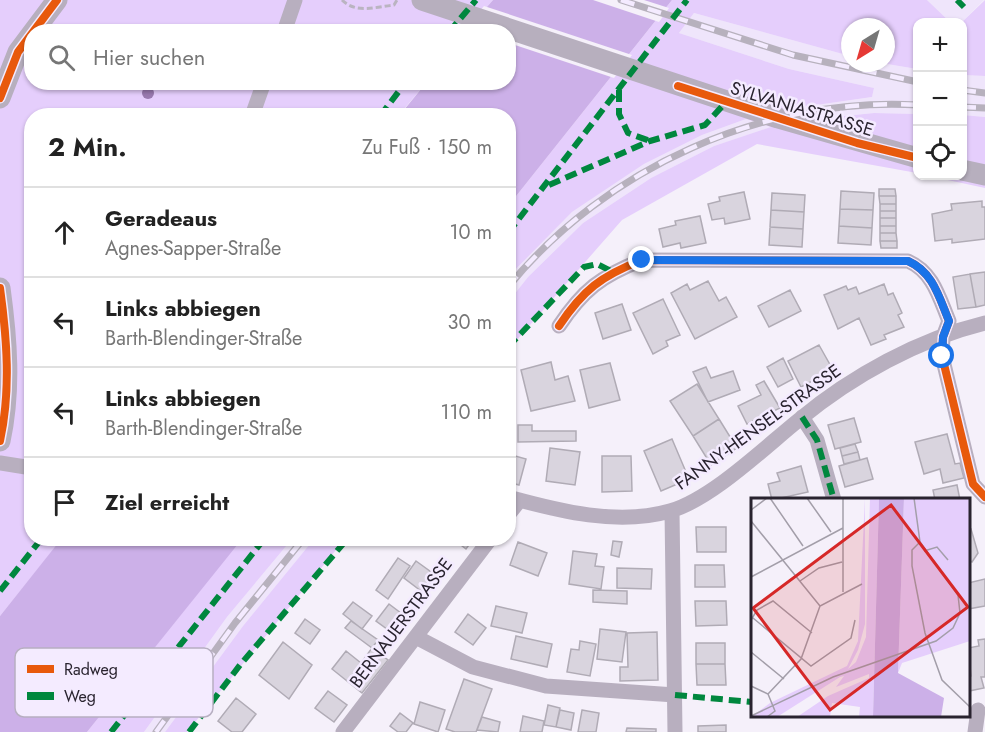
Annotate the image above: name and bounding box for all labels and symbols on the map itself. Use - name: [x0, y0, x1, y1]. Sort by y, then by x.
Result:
- north arrow: [841, 18, 895, 72]
- street label: SYLVANIASTRASSE: [727, 75, 877, 143]
- route end: [628, 246, 654, 272]
- route start: [928, 342, 954, 368]
- street label: FANNY-HENSEL-STRASSE: [670, 358, 846, 496]
- inset map: [751, 498, 970, 717]
- street label: BERNAUERSTRASSE: [343, 553, 459, 693]
- legend: [15, 648, 213, 717]
- text: Radweg: [64, 658, 118, 681]
- text: Weg: [64, 685, 96, 708]

